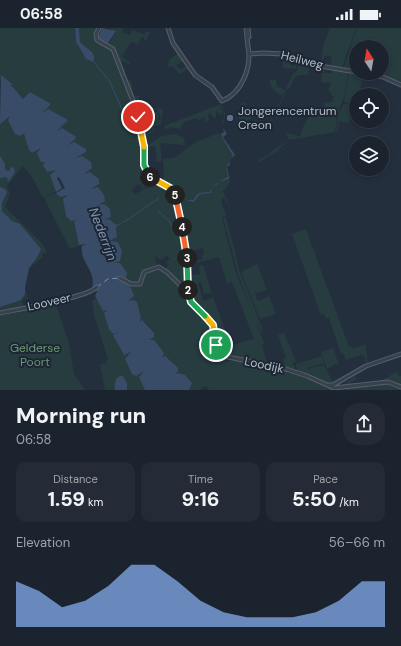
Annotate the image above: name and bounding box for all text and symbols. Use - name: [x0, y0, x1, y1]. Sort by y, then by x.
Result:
- text: 06:58: [20, 4, 63, 24]
- north arrow: [349, 40, 389, 80]
- map controls: [349, 40, 389, 176]
- street label: Heilweg: [279, 47, 325, 73]
- button: locate: [349, 88, 389, 128]
- pin: [121, 100, 155, 134]
- place label: Jongerencentrum Creon: [238, 103, 337, 133]
- icon: check: [127, 106, 149, 128]
- marker: Jongerencentrum Creon: [225, 113, 235, 123]
- button: layers: [349, 136, 389, 176]
- pin: 6: [140, 167, 160, 187]
- text: 6: [147, 170, 153, 184]
- pin: 5: [165, 185, 185, 205]
- text: 5: [172, 188, 178, 202]
- water label: Nederrijn: [85, 205, 121, 263]
- pin: 4: [172, 217, 192, 237]
- text: 4: [178, 220, 186, 234]
- pin: 3: [177, 248, 197, 268]
- text: 3: [184, 251, 190, 265]
- pin: 2: [178, 280, 198, 300]
- text: 2: [185, 283, 191, 297]
- street label: Looveer: [26, 289, 73, 315]
- pin: [199, 328, 233, 362]
- icon: arrive: [205, 334, 227, 356]
- park label: Gelderse Poort: [10, 340, 60, 370]
- street label: Loodijk: [243, 353, 285, 377]
- text: Morning run: [16, 401, 146, 430]
- button: share: [343, 403, 385, 445]
- text: 06:58: [16, 431, 52, 448]
- text: Distance: [53, 472, 98, 486]
- text: Time: [188, 472, 213, 486]
- text: Pace: [313, 472, 338, 486]
- text: 1.59: [48, 486, 85, 512]
- text: 9:16: [182, 486, 219, 512]
- text: 5:50: [292, 486, 336, 512]
- text: km: [85, 495, 103, 509]
- text: /km: [336, 495, 359, 509]
- text: Elevation: [16, 534, 70, 551]
- text: 56–66 m: [329, 534, 385, 551]

